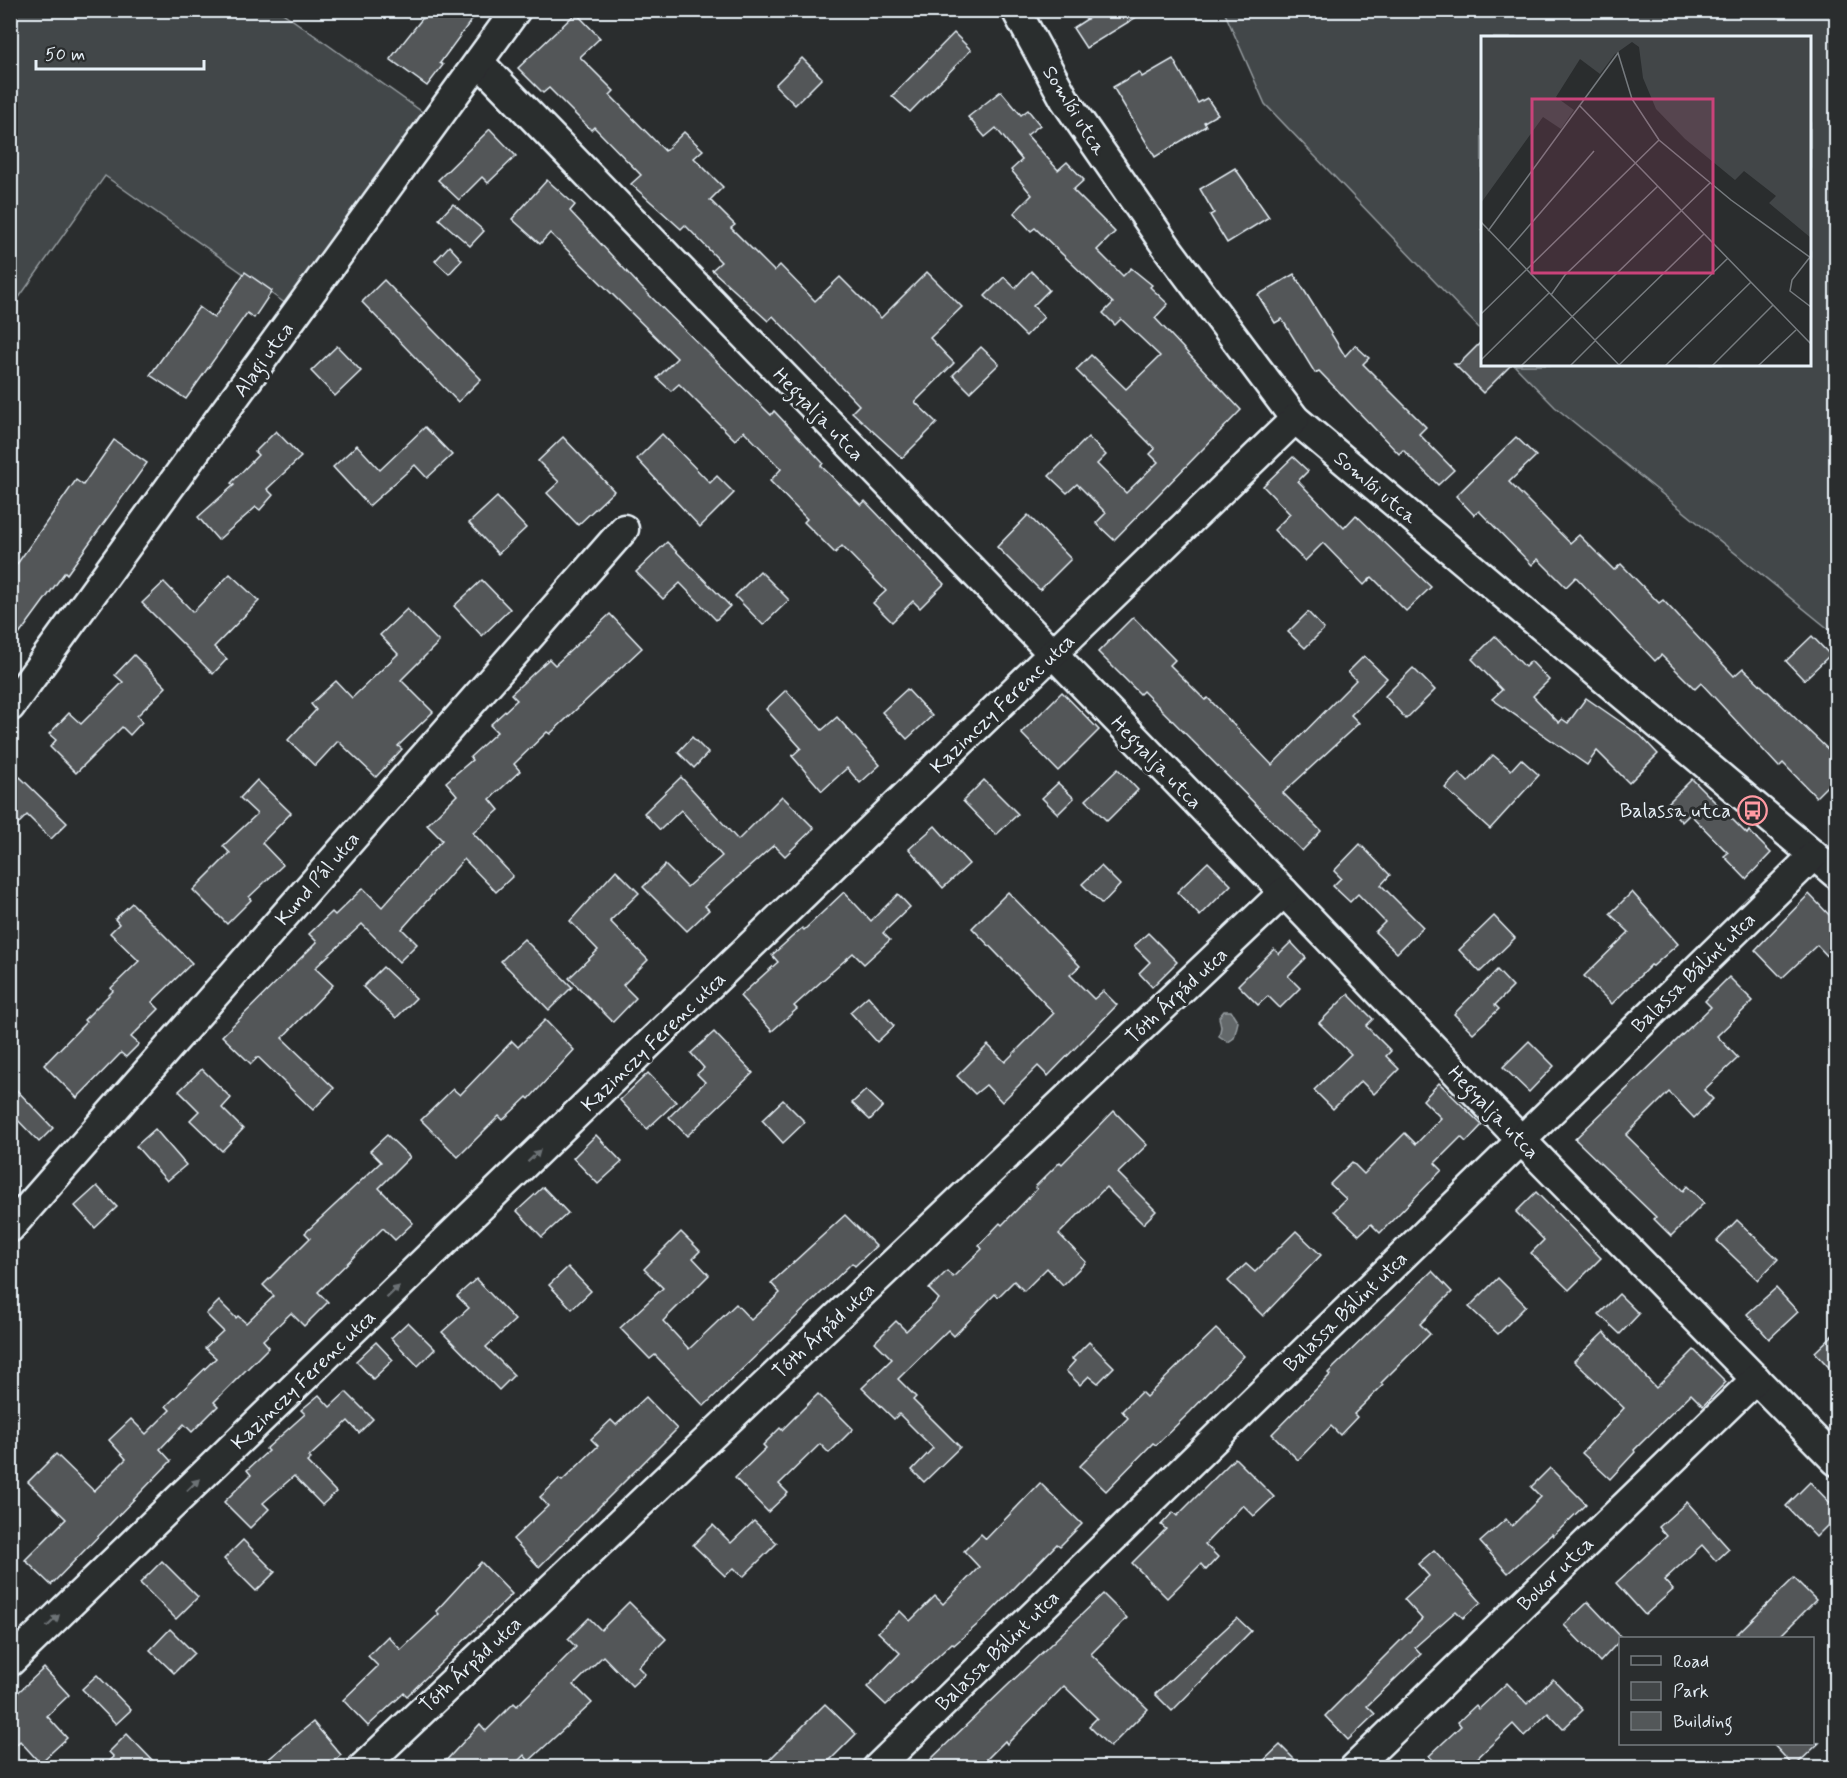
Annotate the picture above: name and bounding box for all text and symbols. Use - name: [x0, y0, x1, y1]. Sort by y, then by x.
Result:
- scale bar: [36, 33, 204, 71]
- inset map: [1481, 36, 1811, 366]
- text: 50 m: [45, 43, 85, 67]
- street label: Somlói utca: [1036, 61, 1112, 162]
- street label: Alagi utca: [228, 317, 302, 404]
- street label: Hegyalja utca: [765, 362, 870, 469]
- street label: Somlói utca: [1328, 445, 1423, 532]
- street label: Kazinczy Ferenc utca: [925, 628, 1081, 780]
- street label: Hegyalja utca: [1103, 710, 1208, 817]
- bus stop icon: Balassa utca: [1736, 794, 1768, 826]
- place label: Balassa utca: [1620, 798, 1731, 825]
- street label: Kund Pál utca: [270, 826, 367, 932]
- street label: Balassa Bálint utca: [1626, 907, 1762, 1039]
- street label: Tóth Árpád utca: [1120, 942, 1234, 1051]
- street label: Kazinczy Ferenc utca: [576, 966, 732, 1118]
- street label: Hegyalja utca: [1440, 1060, 1545, 1167]
- one-way arrow: [526, 1149, 541, 1163]
- street label: Balassa Bálint utca: [1278, 1246, 1414, 1378]
- street label: Tóth Árpád utca: [767, 1277, 881, 1386]
- one-way arrow: [386, 1285, 400, 1299]
- street label: Kazinczy Ferenc utca: [226, 1304, 382, 1456]
- one-way arrow: [185, 1479, 199, 1493]
- street label: Bokor utca: [1512, 1531, 1600, 1617]
- street label: Balassa Bálint utca: [930, 1585, 1066, 1717]
- street label: Tóth Árpád utca: [414, 1611, 528, 1720]
- one-way arrow: [45, 1614, 60, 1628]
- legend: [1619, 1637, 1814, 1745]
- text: Road: [1673, 1650, 1709, 1674]
- text: Park: [1673, 1680, 1709, 1704]
- text: Building: [1673, 1710, 1733, 1736]

